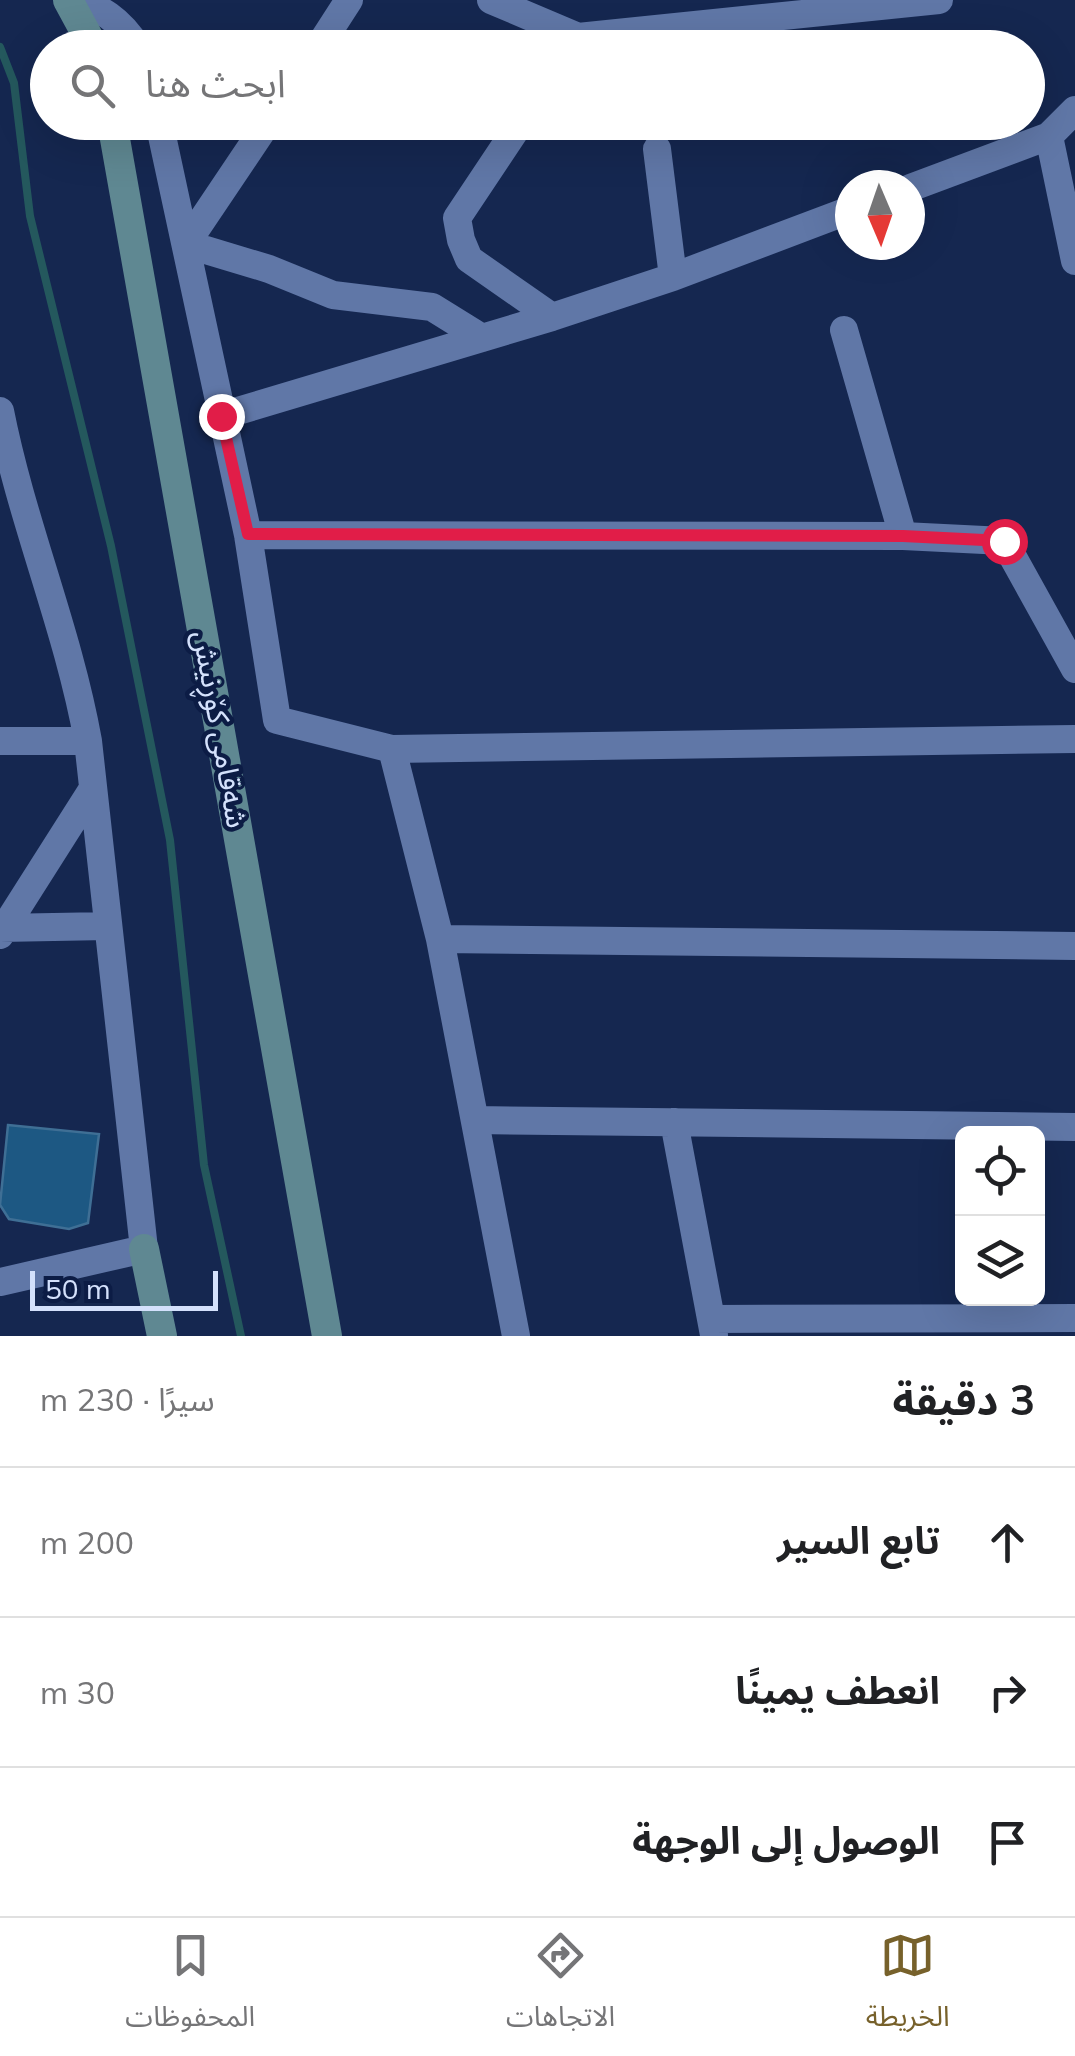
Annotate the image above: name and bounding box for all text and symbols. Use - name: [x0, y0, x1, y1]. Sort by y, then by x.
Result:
- search box: [30, 30, 1045, 140]
- icon: search: [65, 58, 120, 113]
- text: ابحث هنا: [145, 59, 286, 107]
- north arrow: [835, 170, 925, 260]
- route end: [199, 394, 245, 440]
- route start: [982, 519, 1028, 565]
- street label: شەقامی کۆڕنیش: [179, 627, 257, 832]
- map controls: [955, 1126, 1045, 1306]
- button: locate: [955, 1126, 1045, 1216]
- button: layers: [955, 1216, 1045, 1306]
- scale bar: [30, 1266, 218, 1310]
- text: 50 m: [45, 1271, 111, 1306]
- text: 3 دقيقة: [893, 1373, 1035, 1426]
- text: سيرًا · 230 m: [40, 1379, 215, 1419]
- icon: ahead: [980, 1515, 1035, 1570]
- text: تابع السير: [777, 1516, 940, 1564]
- text: 200 m: [40, 1522, 134, 1562]
- icon: right: [980, 1665, 1035, 1720]
- text: انعطف يمينًا: [735, 1666, 940, 1714]
- text: 30 m: [40, 1672, 115, 1712]
- icon: arrive: [980, 1815, 1035, 1870]
- text: الوصول إلى الوجهة: [632, 1816, 940, 1864]
- tab: المحفوظات: [125, 1928, 255, 2047]
- tab: الاتجاهات: [506, 1928, 615, 2047]
- tab: الخريطة: [866, 1928, 950, 2047]

